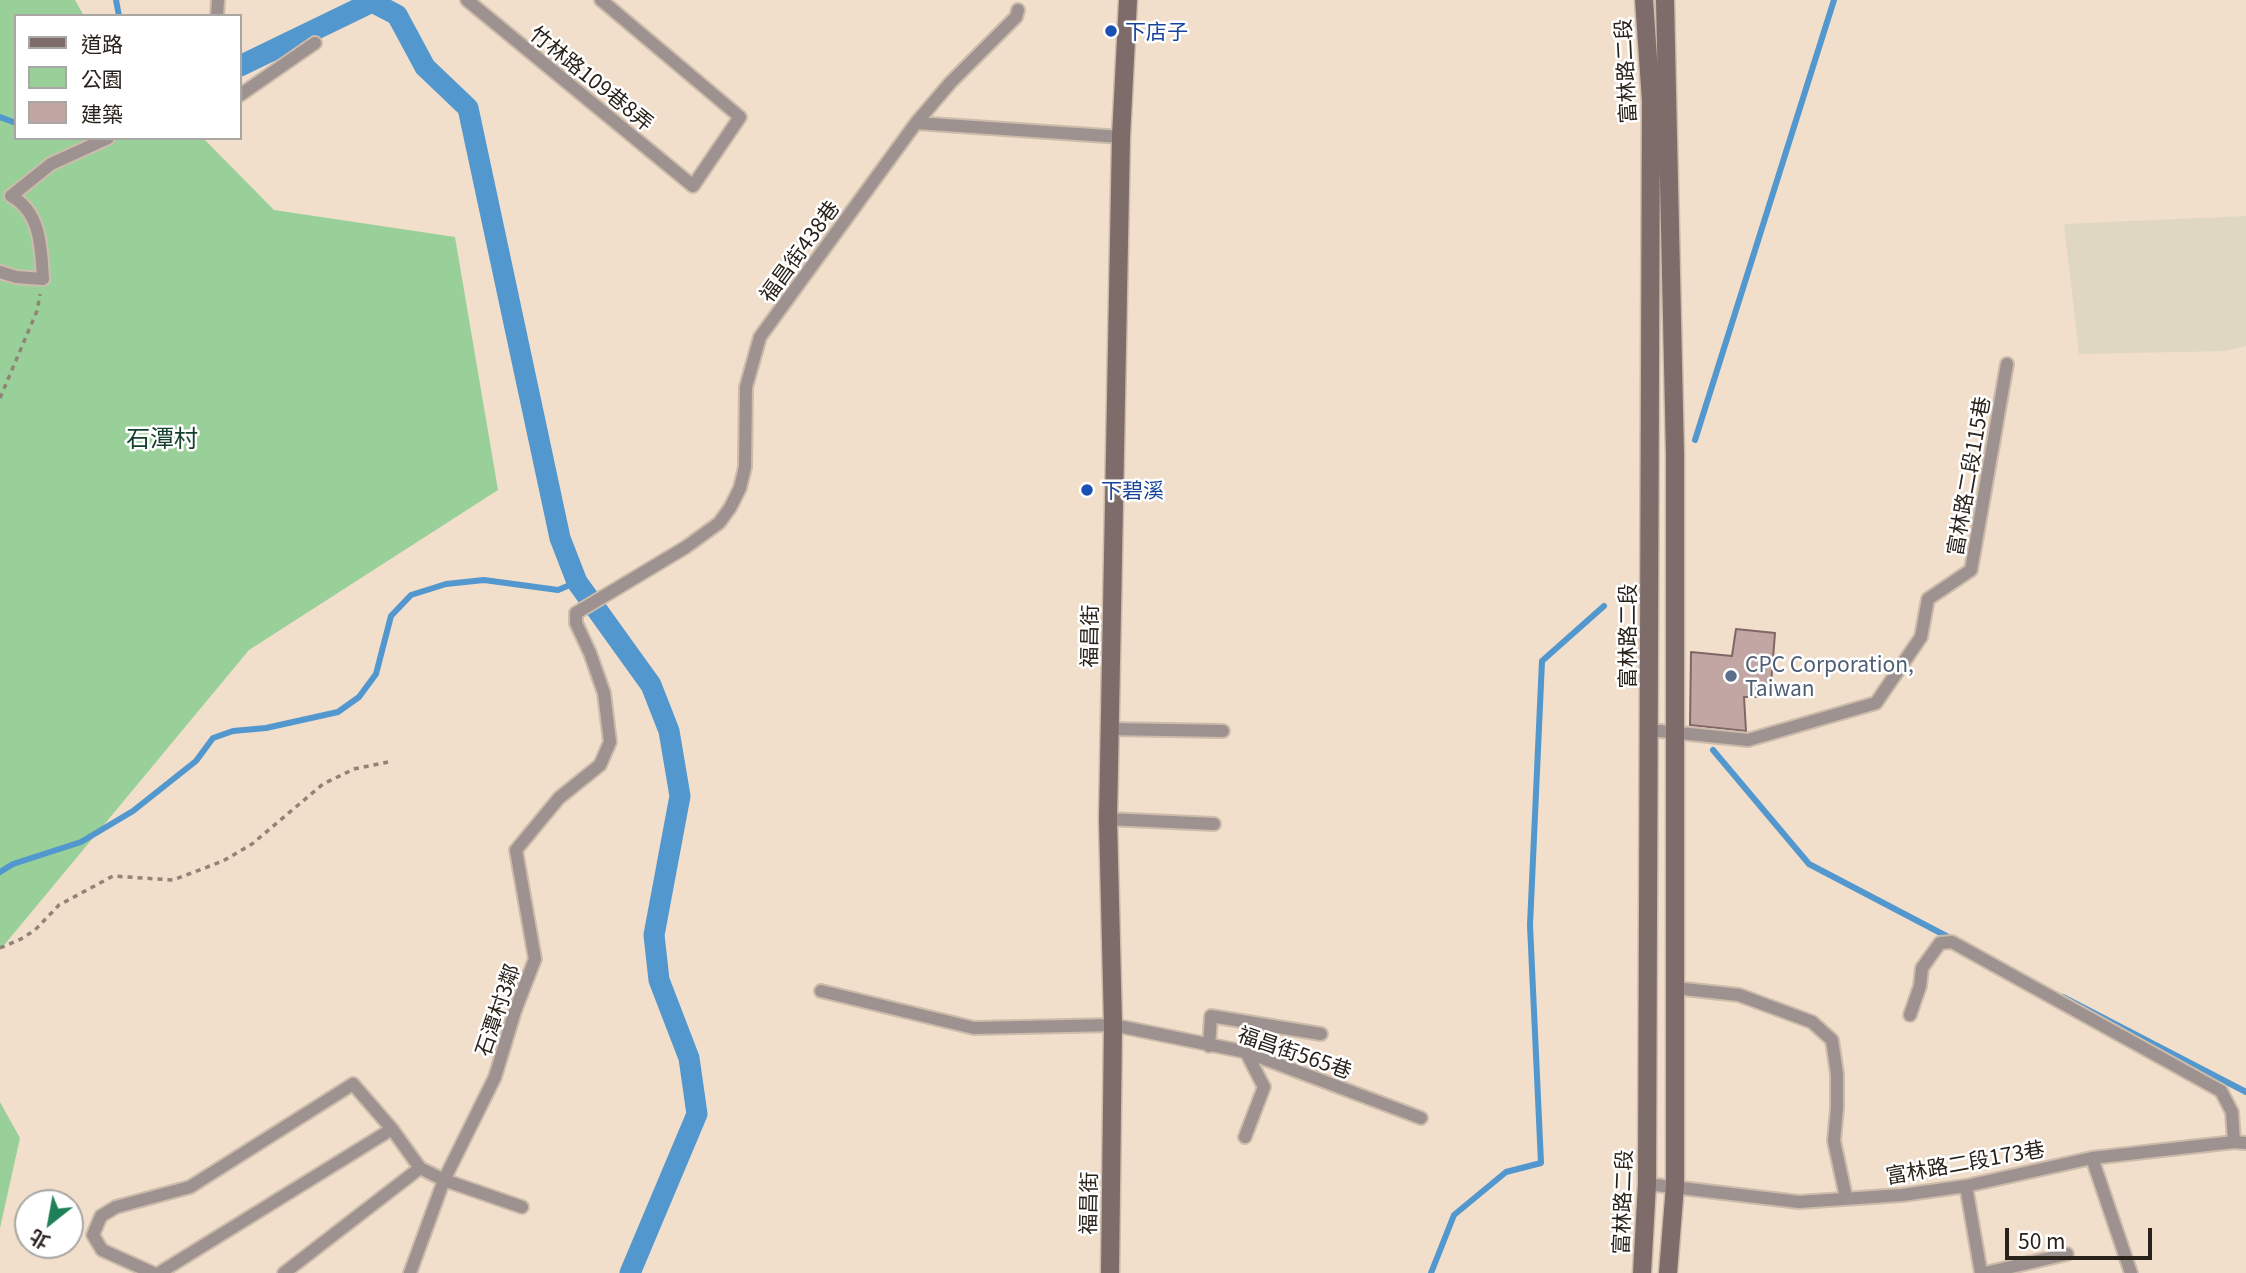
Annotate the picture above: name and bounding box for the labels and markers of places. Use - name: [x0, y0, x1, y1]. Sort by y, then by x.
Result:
- place label: 下店子: [1125, 18, 1188, 44]
- marker: 下店子: [1103, 23, 1119, 39]
- place label: 下碧溪: [1101, 477, 1164, 503]
- marker: 下碧溪: [1079, 482, 1095, 498]
- place label: CPC Corporation, Taiwan: [1745, 651, 1914, 701]
- marker: CPC Corporation, Taiwan: [1723, 668, 1739, 684]

